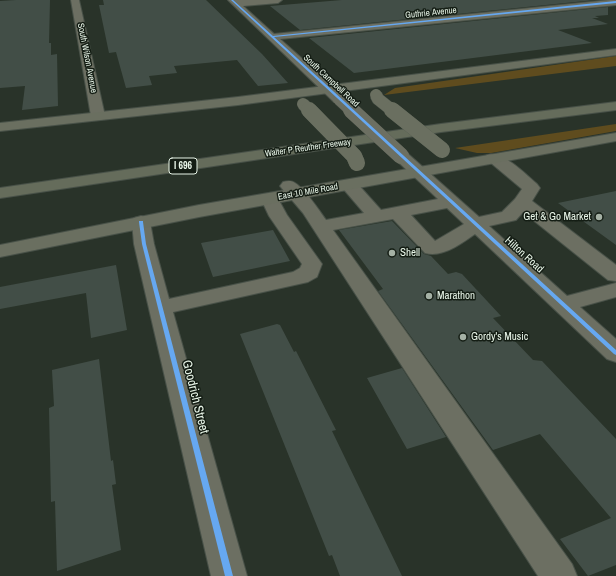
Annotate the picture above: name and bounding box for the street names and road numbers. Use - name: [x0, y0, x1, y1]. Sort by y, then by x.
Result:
- street label: Guthrie Avenue: [405, 5, 457, 21]
- street label: South Wilson Avenue: [75, 22, 99, 94]
- street label: South Campbell Road: [301, 52, 361, 110]
- street label: Walter P Reuther Freeway: [264, 137, 352, 159]
- road number: I 696: [169, 158, 197, 174]
- street label: East 10 Mile Road: [277, 181, 339, 203]
- street label: Hilton Road: [502, 234, 546, 276]
- street label: Goodrich Street: [178, 359, 212, 435]

